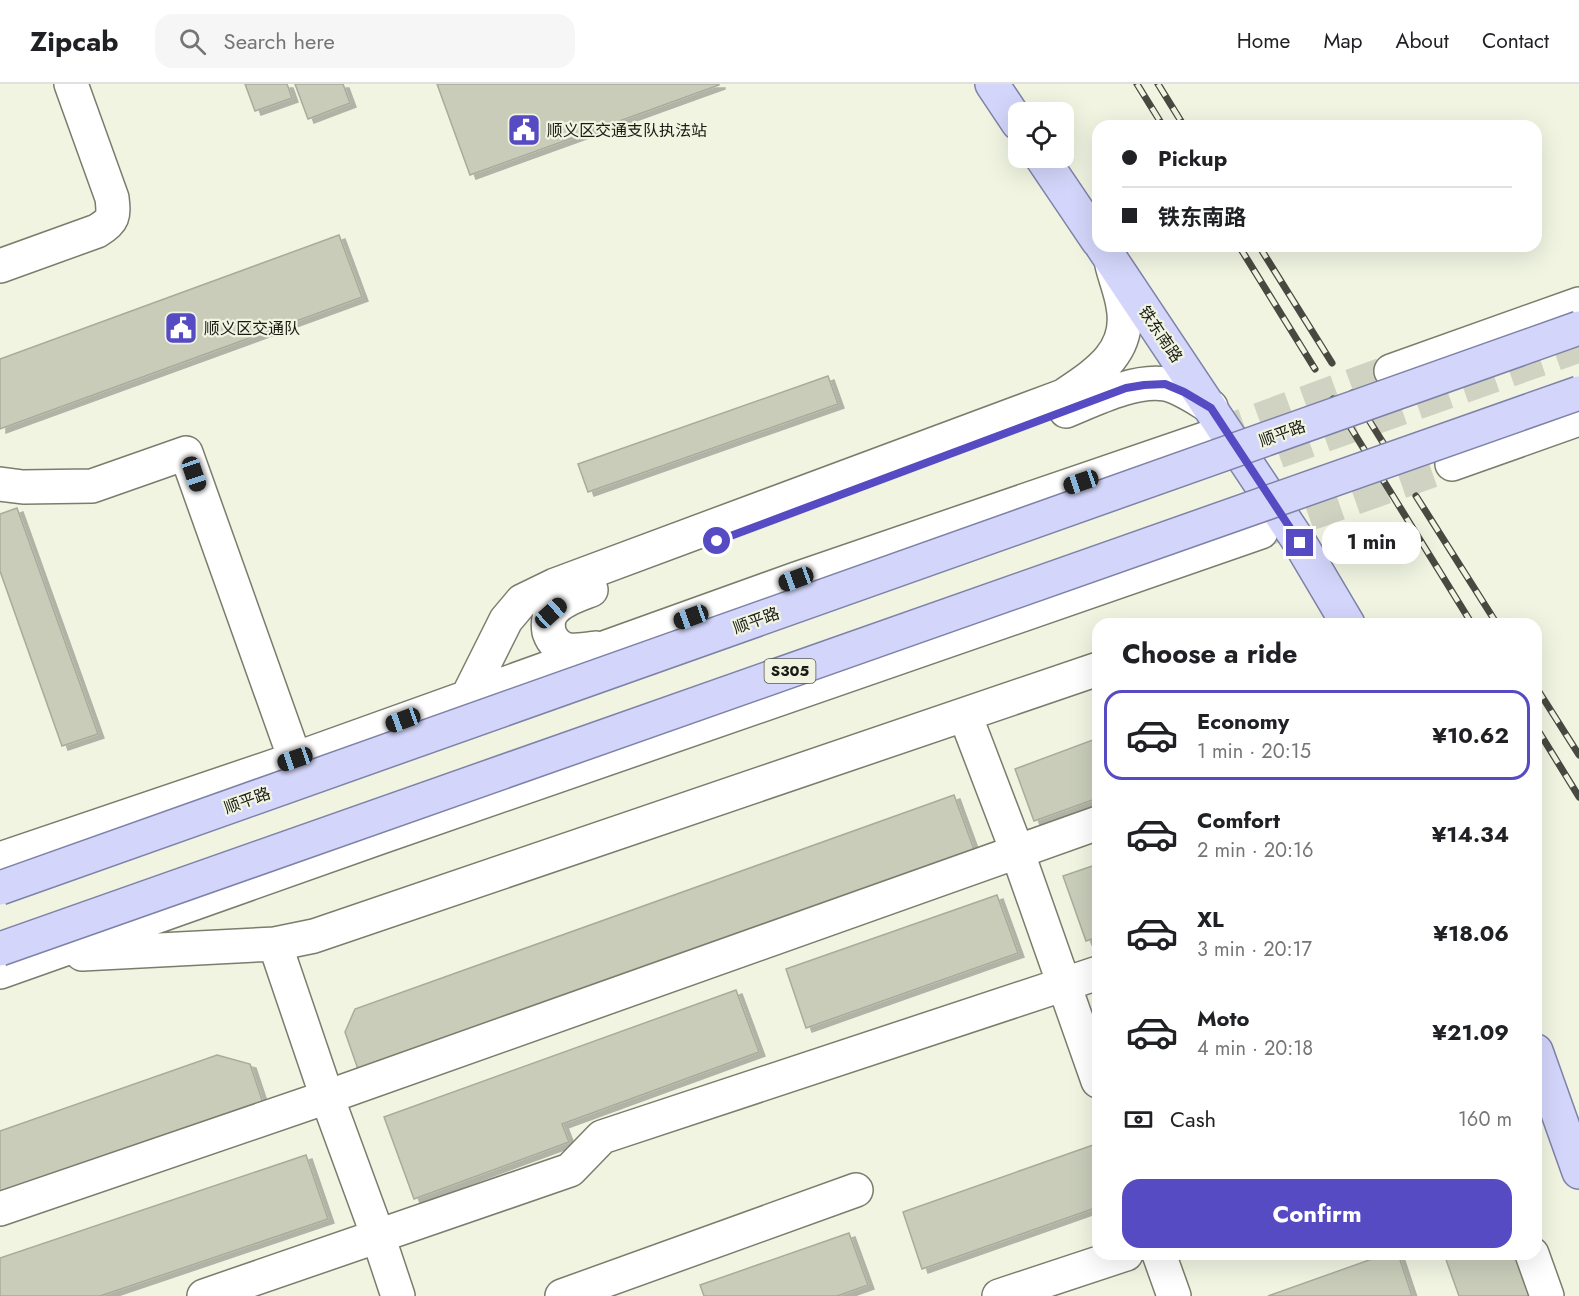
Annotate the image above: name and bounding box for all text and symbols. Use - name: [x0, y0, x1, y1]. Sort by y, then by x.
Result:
- search box: [155, 14, 575, 68]
- text: Zipcab: [30, 21, 119, 62]
- icon: search: [176, 25, 209, 58]
- text: Search here: [224, 25, 335, 57]
- text: Home: [1237, 26, 1290, 56]
- text: Map: [1323, 26, 1363, 56]
- text: About: [1396, 26, 1449, 56]
- text: Contact: [1482, 26, 1549, 56]
- map controls: [1008, 102, 1074, 168]
- button: locate: [1008, 102, 1074, 168]
- public building icon: 顺义区交通支队执法站: [506, 112, 542, 148]
- place label: 顺义区交通支队执法站: [547, 119, 707, 142]
- text: Pickup: [1158, 142, 1227, 174]
- text: 铁东南路: [1158, 201, 1246, 233]
- street label: 铁东南路: [1133, 301, 1188, 367]
- public building icon: 顺义区交通队: [163, 310, 199, 346]
- place label: 顺义区交通队: [204, 317, 300, 340]
- street label: 顺平路: [1256, 414, 1309, 452]
- car: [180, 454, 208, 494]
- car: [1061, 468, 1101, 496]
- callout: 1 min: [1321, 522, 1420, 564]
- route start: [703, 527, 730, 554]
- text: 1 min: [1347, 528, 1396, 557]
- route end: [1286, 529, 1313, 556]
- car: [776, 564, 816, 594]
- car: [532, 594, 570, 632]
- street label: 顺平路: [730, 601, 783, 639]
- car: [671, 602, 711, 632]
- text: Choose a ride: [1122, 634, 1297, 673]
- road number: S305: [764, 659, 816, 683]
- car: [383, 705, 423, 735]
- text: Economy: [1197, 705, 1289, 737]
- icon: car: [1125, 708, 1179, 762]
- text: ¥10.62: [1432, 719, 1509, 751]
- text: 1 min · 20:15: [1197, 737, 1311, 766]
- car: [275, 745, 315, 773]
- street label: 顺平路: [221, 781, 274, 819]
- text: Comfort: [1197, 804, 1280, 836]
- icon: car: [1125, 807, 1179, 861]
- text: ¥14.34: [1432, 818, 1509, 850]
- text: 2 min · 20:16: [1197, 836, 1314, 865]
- text: XL: [1197, 903, 1224, 935]
- icon: car: [1125, 906, 1179, 960]
- text: ¥18.06: [1433, 917, 1509, 949]
- text: 3 min · 20:17: [1197, 935, 1312, 964]
- text: Moto: [1197, 1002, 1250, 1034]
- icon: car: [1125, 1005, 1179, 1059]
- text: ¥21.09: [1432, 1016, 1509, 1048]
- text: 4 min · 20:18: [1197, 1034, 1313, 1063]
- icon: cash: [1122, 1103, 1155, 1136]
- text: Cash: [1170, 1103, 1216, 1135]
- text: 160 m: [1458, 1105, 1512, 1134]
- button: Confirm: [1122, 1179, 1512, 1248]

